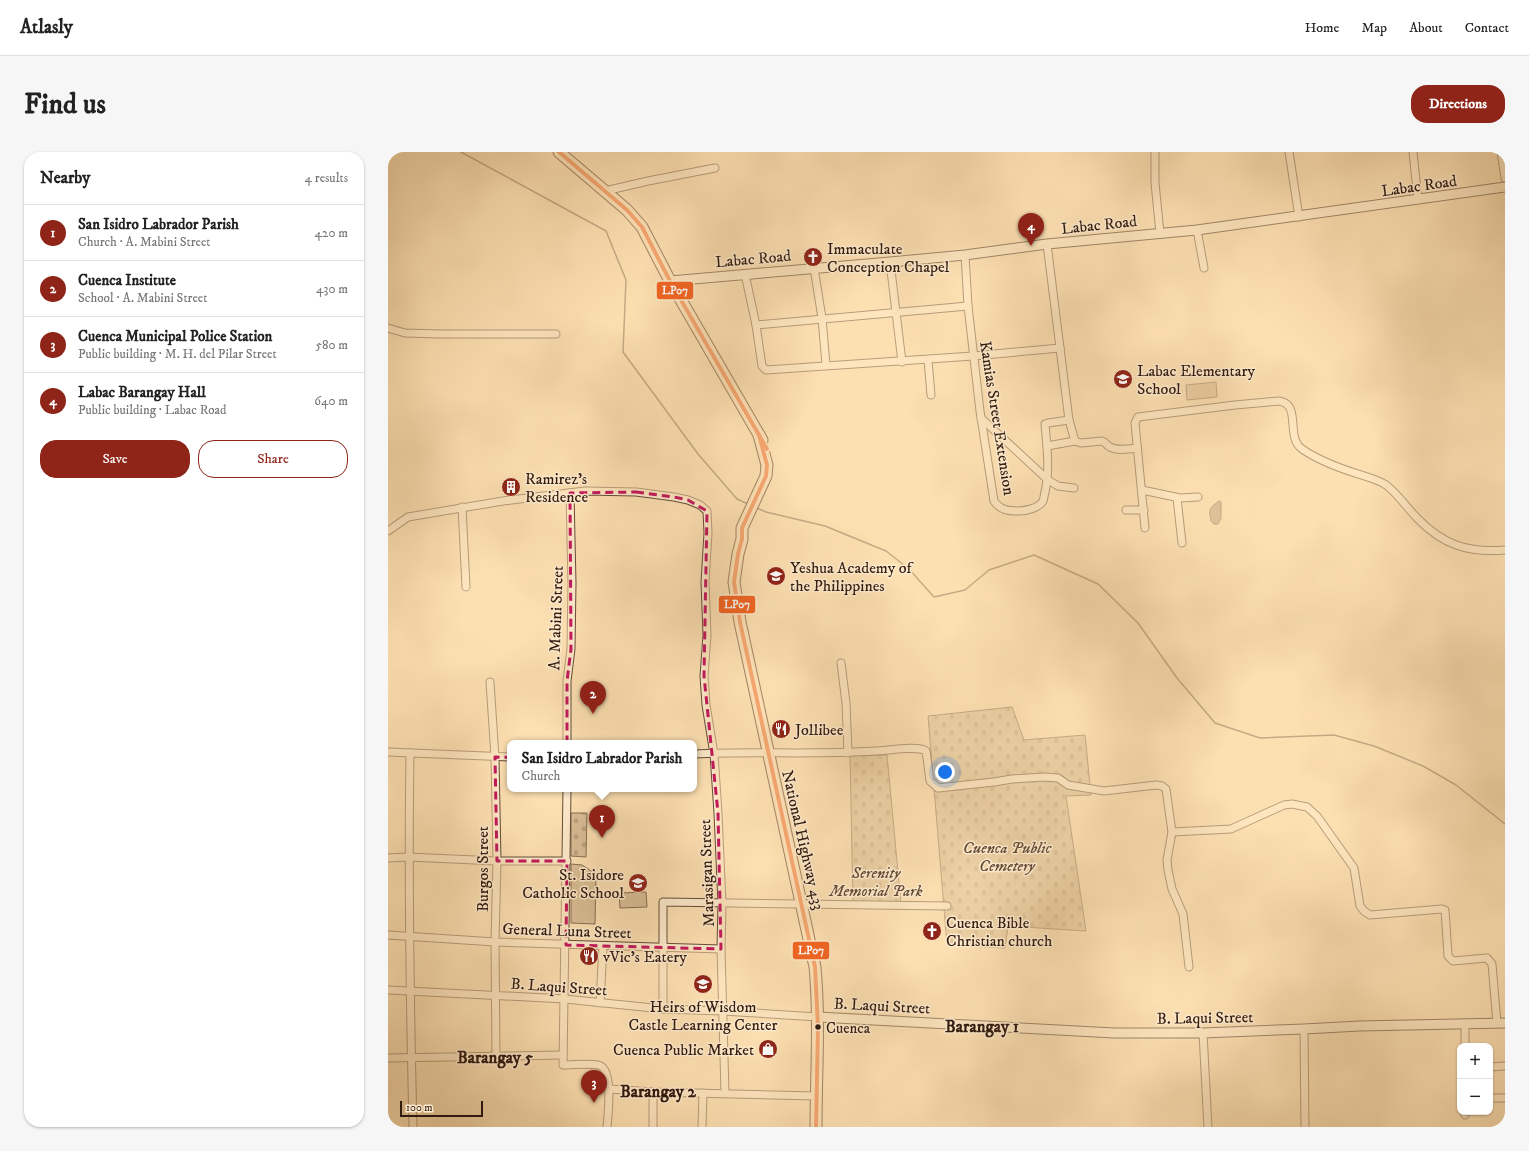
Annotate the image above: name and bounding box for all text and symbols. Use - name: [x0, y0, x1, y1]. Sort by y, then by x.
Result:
- text: Atlasly: [20, 16, 73, 39]
- text: Home: [1305, 19, 1339, 37]
- text: Map: [1361, 19, 1387, 37]
- text: About: [1409, 19, 1443, 37]
- text: Contact: [1465, 19, 1509, 37]
- button: Directions: [1411, 85, 1505, 123]
- text: Find us: [24, 87, 106, 122]
- text: Nearby: [40, 167, 90, 189]
- text: 4 results: [305, 170, 348, 186]
- street label: Labac Road: [1380, 171, 1458, 201]
- street label: Labac Road: [1060, 211, 1138, 239]
- pin: 4: [1018, 213, 1044, 246]
- text: San Isidro Labrador Parish: [78, 215, 239, 234]
- text: 1: [51, 225, 55, 241]
- text: 420 m: [315, 225, 348, 241]
- text: Church · A. Mabini Street: [78, 234, 211, 250]
- place label: Immaculate Conception Chapel: [827, 239, 950, 277]
- street label: Labac Road: [714, 246, 792, 272]
- church icon: Immaculate Conception Chapel: [802, 246, 824, 268]
- text: Cuenca Institute: [78, 271, 176, 290]
- text: 2: [50, 281, 56, 297]
- text: 430 m: [316, 281, 348, 297]
- line badge: LP07: [656, 281, 694, 300]
- text: LP07: [662, 284, 688, 298]
- text: School · A. Mabini Street: [78, 290, 207, 306]
- text: Cuenca Municipal Police Station: [78, 327, 272, 346]
- text: 3: [51, 337, 55, 353]
- text: 580 m: [316, 337, 348, 353]
- street label: Kamias Street Extension: [975, 340, 1019, 497]
- text: Public building · M. H. del Pilar Street: [78, 346, 277, 362]
- place label: Labac Elementary School: [1137, 361, 1255, 399]
- school or university icon: Labac Elementary School: [1112, 368, 1134, 390]
- text: Labac Barangay Hall: [78, 383, 206, 402]
- text: 4: [49, 393, 57, 409]
- text: 640 m: [314, 393, 348, 409]
- text: Public building · Labac Road: [78, 402, 227, 418]
- button: Save: [40, 440, 190, 478]
- button: Share: [198, 440, 348, 478]
- place label: Ramirez's Residence: [525, 469, 588, 507]
- building icon: Ramirez's Residence: [500, 476, 522, 498]
- place label: Yeshua Academy of the Philippines: [790, 558, 914, 596]
- street label: A. Mabini Street: [544, 565, 568, 671]
- school or university icon: Yeshua Academy of the Philippines: [765, 565, 787, 587]
- line badge: LP07: [718, 595, 756, 614]
- text: LP07: [724, 598, 750, 612]
- pin: 2: [580, 681, 606, 714]
- restaurant icon: Jollibee: [770, 718, 792, 740]
- place label: Jollibee: [793, 720, 844, 740]
- popup: [507, 740, 697, 792]
- text: San Isidro Labrador Parish: [522, 749, 682, 768]
- your location: [935, 762, 955, 782]
- text: Church: [522, 768, 560, 784]
- street label: National Highway 433: [777, 768, 829, 912]
- pin: 1: [589, 805, 615, 838]
- street label: Marasigan Street: [695, 819, 719, 927]
- street label: Burgos Street: [473, 826, 493, 912]
- park label: Cuenca Public Cemetery: [963, 838, 1053, 876]
- park label: Serenity Memorial Park: [829, 863, 923, 901]
- place label: St. Isidore Catholic School: [522, 865, 624, 903]
- school or university icon: St. Isidore Catholic School: [627, 872, 649, 894]
- place label: Cuenca Bible Christian church: [946, 913, 1053, 951]
- street label: General Luna Street: [502, 919, 632, 943]
- church icon: Cuenca Bible Christian church: [921, 920, 943, 942]
- line badge: LP07: [792, 941, 830, 960]
- text: LP07: [798, 944, 824, 958]
- restaurant icon: vVic's Eatery: [578, 945, 600, 967]
- place label: vVic's Eatery: [602, 947, 687, 967]
- school or university icon: Heirs of Wisdom Castle Learning Center: [692, 973, 714, 995]
- street label: B. Laqui Street: [510, 974, 608, 1000]
- street label: B. Laqui Street: [833, 993, 931, 1019]
- place label: Heirs of Wisdom Castle Learning Center: [629, 997, 778, 1035]
- street label: B. Laqui Street: [1156, 1007, 1254, 1029]
- district label: Barangay 1: [945, 1016, 1019, 1038]
- place label: Cuenca: [826, 1019, 871, 1038]
- marker: Cuenca: [813, 1022, 823, 1032]
- shop icon: Cuenca Public Market: [757, 1038, 779, 1060]
- place label: Cuenca Public Market: [613, 1040, 754, 1060]
- map controls: [1457, 1043, 1493, 1115]
- button: +: [1457, 1043, 1493, 1079]
- district label: Barangay 5: [457, 1047, 534, 1069]
- pin: 3: [581, 1070, 607, 1103]
- button: −: [1457, 1079, 1493, 1115]
- district label: Barangay 2: [620, 1081, 697, 1103]
- scale bar: [400, 1099, 483, 1118]
- text: 100 m: [406, 1101, 432, 1115]

